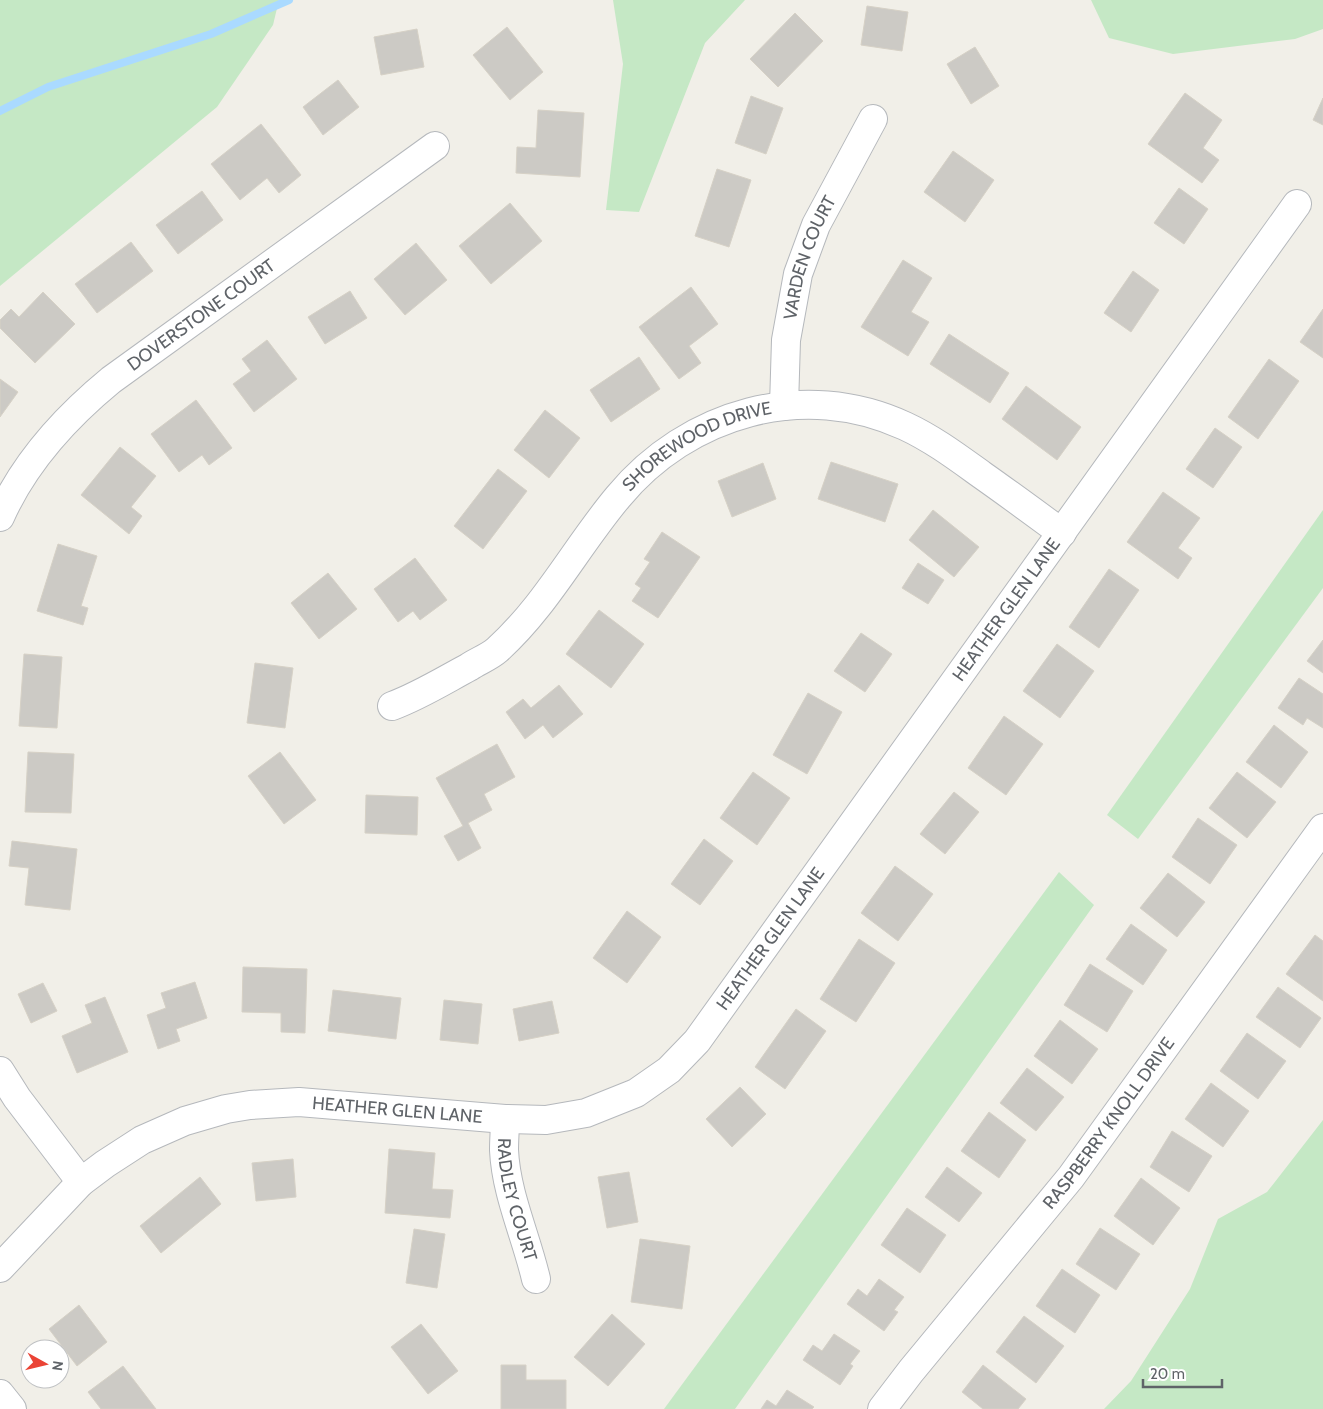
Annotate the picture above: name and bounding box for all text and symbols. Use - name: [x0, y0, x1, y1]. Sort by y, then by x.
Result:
- street label: VARDEN COURT: [779, 192, 841, 321]
- street label: DOVERSTONE COURT: [123, 254, 280, 376]
- street label: SHOREWOOD DRIVE: [618, 397, 773, 496]
- street label: HEATHER GLEN LANE: [948, 534, 1065, 685]
- street label: HEATHER GLEN LANE: [712, 863, 829, 1014]
- street label: RASPBERRY KNOLL DRIVE: [1038, 1033, 1179, 1213]
- street label: HEATHER GLEN LANE: [311, 1092, 483, 1128]
- street label: RADLEY COURT: [493, 1138, 542, 1264]
- north arrow: [20, 1339, 70, 1389]
- scale bar: [1143, 1356, 1222, 1388]
- text: N: [48, 1360, 67, 1372]
- text: 20 m: [1150, 1365, 1185, 1383]

